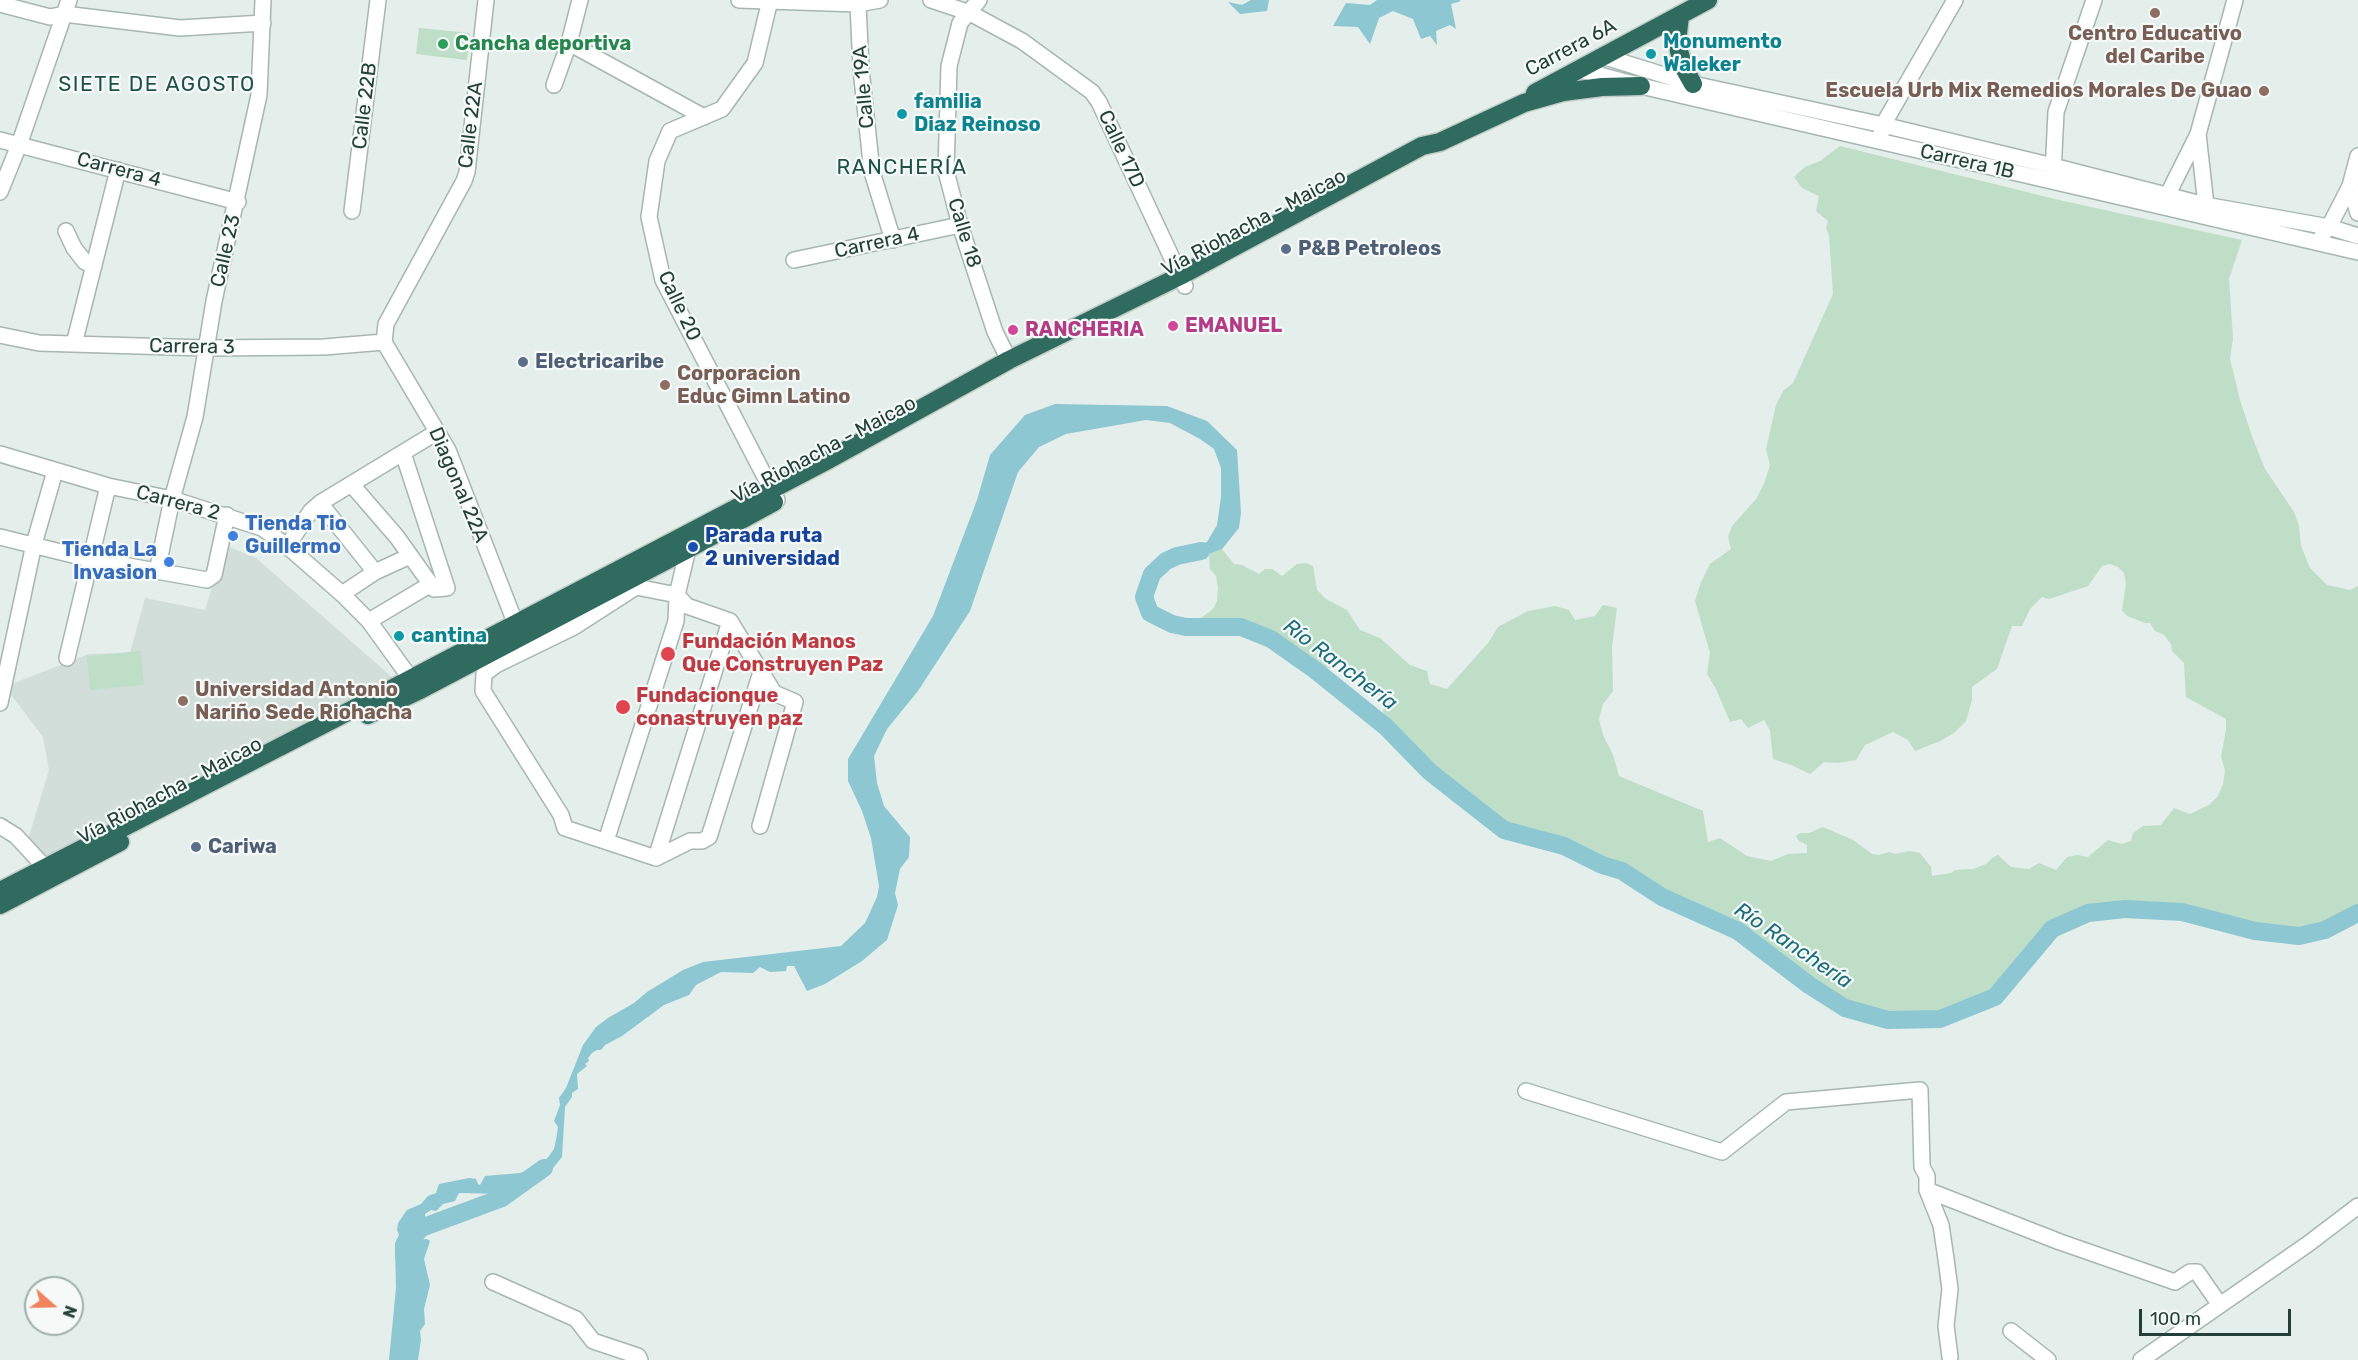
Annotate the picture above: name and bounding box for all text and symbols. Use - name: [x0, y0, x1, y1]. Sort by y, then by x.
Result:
- marker: Centro Educativo del Caribe: [2148, 6, 2162, 20]
- street label: Carrera 6A: [1521, 14, 1621, 82]
- place label: Centro Educativo del Caribe: [2068, 22, 2242, 69]
- place label: Monumento Waleker: [1663, 30, 1782, 77]
- place label: Cancha deportiva: [455, 32, 631, 56]
- marker: Cancha deportiva: [436, 37, 450, 51]
- street label: Calle 19A: [848, 44, 880, 130]
- marker: Monumento Waleker: [1644, 47, 1658, 61]
- street label: Calle 22B: [348, 61, 382, 151]
- district label: SIETE DE AGOSTO: [58, 72, 256, 98]
- place label: Escuela Urb Mix Remedios Morales De Guao: [1825, 79, 2252, 103]
- street label: Calle 22A: [454, 80, 488, 170]
- marker: Escuela Urb Mix Remedios Morales De Guao: [2257, 84, 2271, 98]
- place label: familia Diaz Reinoso: [914, 90, 1041, 137]
- street label: Calle 17D: [1093, 106, 1149, 192]
- marker: familia Diaz Reinoso: [895, 107, 909, 121]
- street label: Carrera 1B: [1918, 140, 2016, 184]
- street label: Carrera 4: [74, 147, 164, 193]
- district label: RANCHERÍA: [836, 155, 968, 181]
- street label: Vía Riohacha - Maicao: [1158, 164, 1350, 282]
- street label: Calle 18: [942, 195, 986, 271]
- street label: Calle 23: [206, 212, 246, 290]
- street label: Carrera 4: [832, 222, 922, 264]
- place label: P&B Petroleos: [1298, 237, 1441, 261]
- marker: P&B Petroleos: [1279, 242, 1293, 256]
- street label: Calle 20: [652, 267, 706, 345]
- place label: EMANUEL: [1185, 314, 1282, 338]
- place label: RANCHERIA: [1025, 318, 1144, 342]
- marker: EMANUEL: [1166, 319, 1180, 333]
- marker: RANCHERIA: [1006, 323, 1020, 337]
- street label: Carrera 3: [149, 334, 235, 360]
- place label: Electricaribe: [535, 350, 664, 374]
- marker: Electricaribe: [516, 355, 530, 369]
- place label: Corporacion Educ Gimn Latino: [677, 362, 851, 409]
- marker: Corporacion Educ Gimn Latino: [658, 378, 672, 392]
- street label: Vía Riohacha - Maicao: [728, 391, 920, 509]
- street label: Diagonal 22A: [423, 424, 493, 546]
- street label: Carrera 2: [134, 480, 222, 526]
- place label: Tienda Tio Guillermo: [245, 512, 347, 559]
- place label: Parada ruta 2 universidad: [705, 524, 840, 571]
- marker: Tienda Tio Guillermo: [226, 529, 240, 543]
- place label: Tienda La Invasion: [62, 538, 157, 585]
- marker: Parada ruta 2 universidad: [686, 540, 700, 554]
- marker: Tienda La Invasion: [162, 555, 176, 569]
- water label: Río Ranchería: [1278, 614, 1402, 716]
- place label: cantina: [411, 624, 487, 648]
- marker: cantina: [392, 629, 406, 643]
- place label: Fundación Manos Que Construyen Paz: [682, 630, 883, 677]
- marker: Fundación Manos Que Construyen Paz: [659, 645, 677, 663]
- place label: Universidad Antonio Nariño Sede Riohacha: [195, 678, 412, 725]
- place label: Fundacionque conastruyen paz: [636, 684, 803, 731]
- marker: Universidad Antonio Nariño Sede Riohacha: [176, 694, 190, 708]
- marker: Fundacionque conastruyen paz: [614, 698, 632, 716]
- street label: Vía Riohacha - Maicao: [74, 732, 266, 850]
- place label: Cariwa: [208, 835, 277, 859]
- marker: Cariwa: [189, 840, 203, 854]
- water label: Río Ranchería: [1729, 897, 1857, 995]
- north arrow: [24, 1276, 84, 1336]
- scale bar: [2142, 1297, 2294, 1335]
- text: N: [59, 1303, 80, 1320]
- text: 100 m: [2150, 1308, 2201, 1330]

